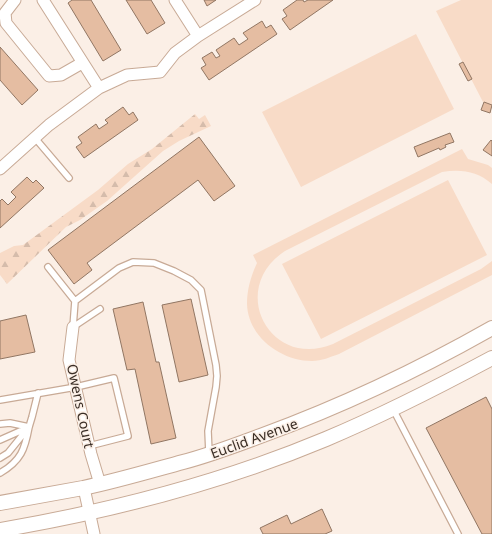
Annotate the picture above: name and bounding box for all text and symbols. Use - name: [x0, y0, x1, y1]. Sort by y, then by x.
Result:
- street label: Owens Court: [63, 362, 99, 450]
- street label: Euclid Avenue: [208, 413, 300, 463]

